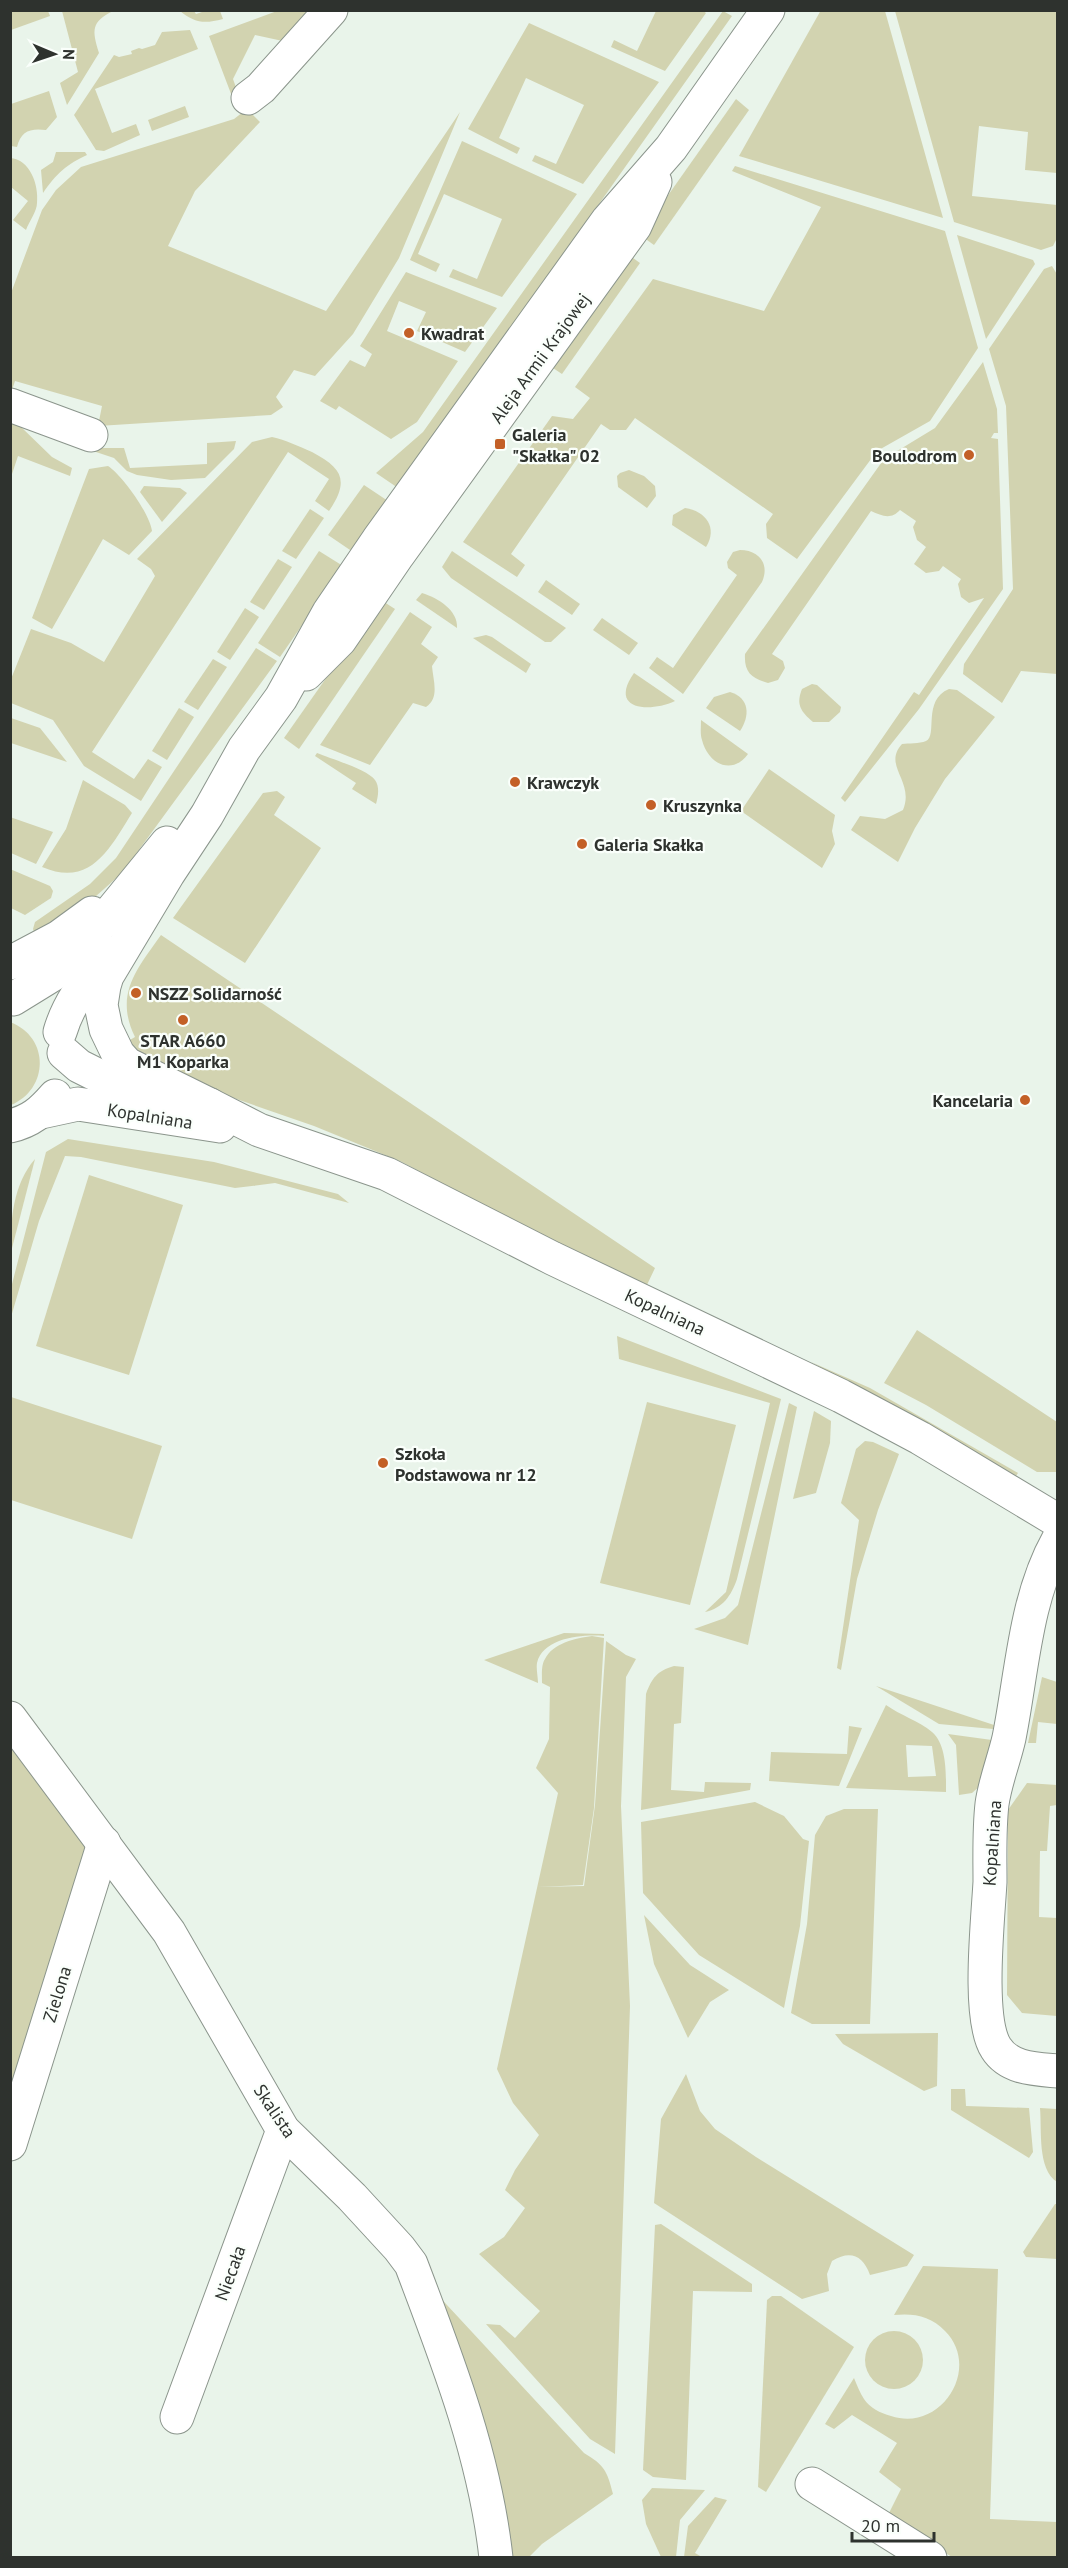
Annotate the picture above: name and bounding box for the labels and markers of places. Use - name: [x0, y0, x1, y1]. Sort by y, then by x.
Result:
- place label: Kwadrat: [421, 322, 485, 345]
- marker: Kwadrat: [402, 326, 416, 340]
- place label: Galeria "Skałka" 02: [512, 423, 600, 467]
- marker: Galeria "Skałka" 02: [493, 437, 507, 451]
- place label: Boulodrom: [872, 444, 957, 467]
- marker: Boulodrom: [962, 448, 976, 462]
- place label: Krawczyk: [527, 771, 599, 794]
- marker: Krawczyk: [508, 775, 522, 789]
- place label: Kruszynka: [663, 794, 742, 817]
- marker: Kruszynka: [644, 798, 658, 812]
- place label: Galeria Skałka: [594, 833, 704, 856]
- marker: Galeria Skałka: [575, 837, 589, 851]
- place label: NSZZ Solidarność: [148, 982, 282, 1005]
- marker: NSZZ Solidarność: [129, 986, 143, 1000]
- marker: STAR A660 M1 Koparka: [176, 1013, 190, 1027]
- place label: STAR A660 M1 Koparka: [137, 1029, 229, 1073]
- place label: Kancelaria: [933, 1089, 1013, 1112]
- marker: Kancelaria: [1018, 1093, 1032, 1107]
- place label: Szkoła Podstawowa nr 12: [395, 1442, 537, 1486]
- marker: Szkoła Podstawowa nr 12: [376, 1456, 390, 1470]

